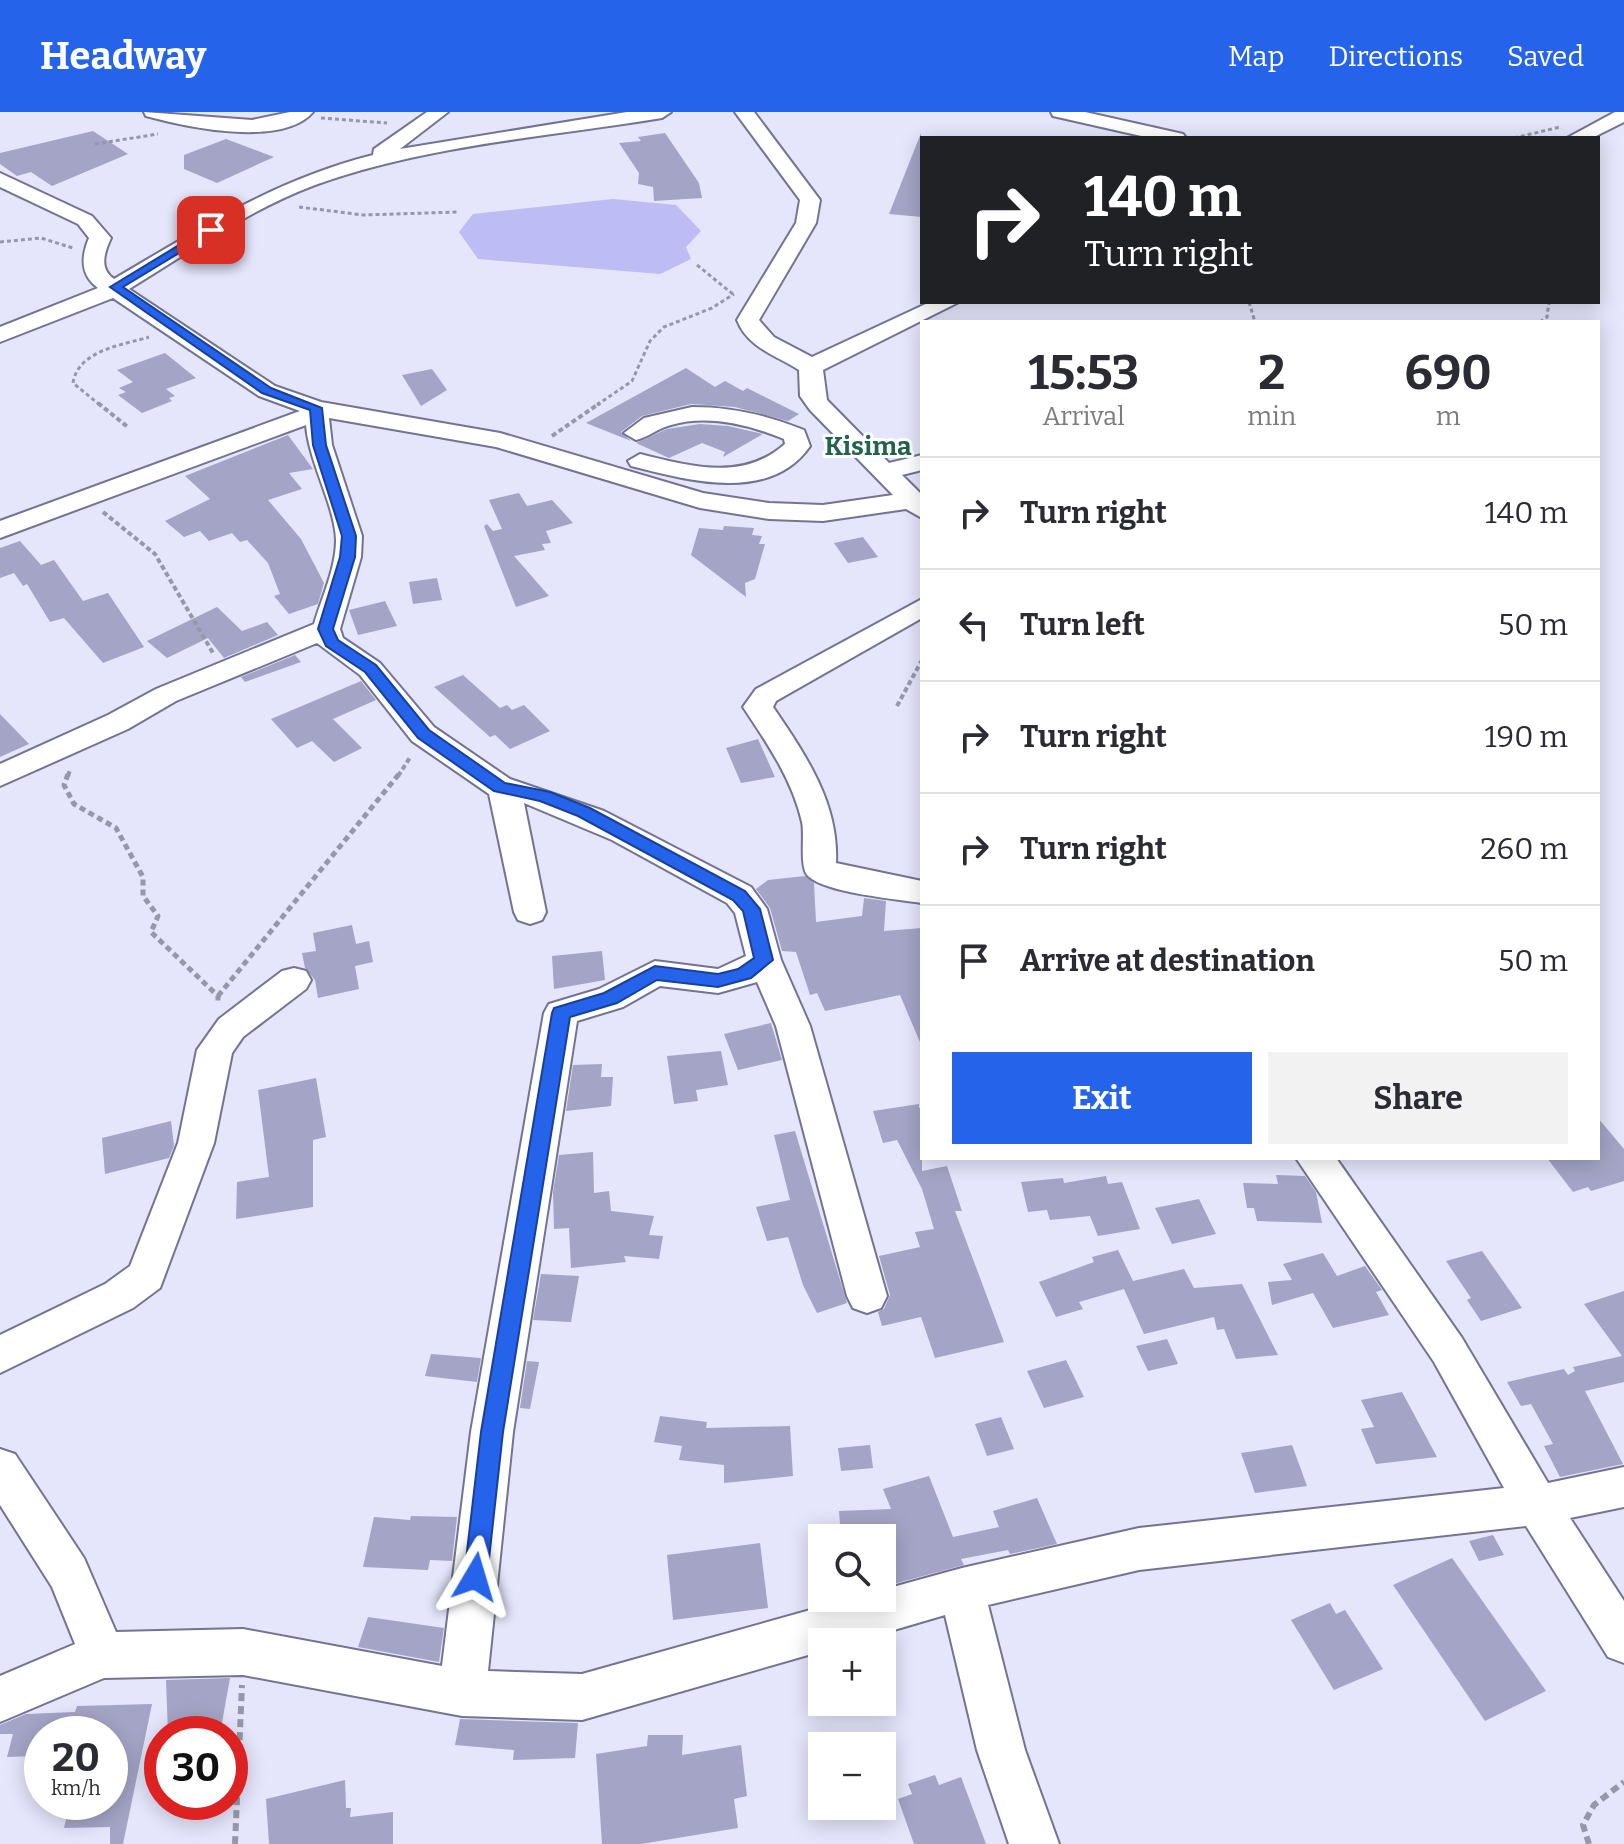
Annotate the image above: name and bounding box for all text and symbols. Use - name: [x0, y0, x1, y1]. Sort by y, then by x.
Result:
- text: Headway: [40, 33, 206, 79]
- text: Map: [1228, 40, 1284, 73]
- text: Directions: [1328, 40, 1463, 73]
- text: Saved: [1507, 40, 1584, 73]
- text: 140 m: [1084, 164, 1241, 231]
- icon: right: [952, 168, 1056, 272]
- pin: [177, 196, 245, 264]
- icon: arrive: [189, 208, 233, 252]
- text: Turn right: [1084, 232, 1253, 276]
- text: 15:53: [1028, 344, 1139, 402]
- text: 2: [1258, 344, 1285, 402]
- text: 690: [1405, 344, 1492, 402]
- text: Arrival: [1042, 401, 1125, 432]
- text: min: [1247, 401, 1296, 432]
- text: m: [1436, 401, 1461, 432]
- district label: Kisima: [824, 431, 912, 462]
- icon: right: [952, 491, 996, 535]
- text: Turn right: [1020, 495, 1167, 531]
- text: 140 m: [1484, 495, 1568, 531]
- icon: left: [952, 603, 996, 647]
- text: Turn left: [1020, 607, 1145, 643]
- text: 50 m: [1498, 607, 1568, 643]
- icon: right: [952, 715, 996, 759]
- text: Turn right: [1020, 719, 1167, 755]
- text: 190 m: [1484, 719, 1568, 755]
- icon: right: [952, 827, 996, 871]
- text: Turn right: [1020, 831, 1167, 867]
- text: 260 m: [1480, 831, 1568, 867]
- icon: arrive: [952, 939, 996, 983]
- text: Arrive at destination: [1020, 943, 1315, 979]
- text: 50 m: [1498, 943, 1568, 979]
- button: Exit: [952, 1052, 1252, 1144]
- button: Share: [1268, 1052, 1568, 1144]
- map controls: [808, 1524, 896, 1820]
- button: search: [808, 1524, 896, 1612]
- position arrow: [433, 1535, 517, 1619]
- button: +: [808, 1628, 896, 1716]
- speed limit sign: 30: [144, 1716, 248, 1820]
- button: −: [808, 1732, 896, 1820]
- text: 20: [52, 1734, 100, 1782]
- text: km/h: [51, 1776, 101, 1800]

